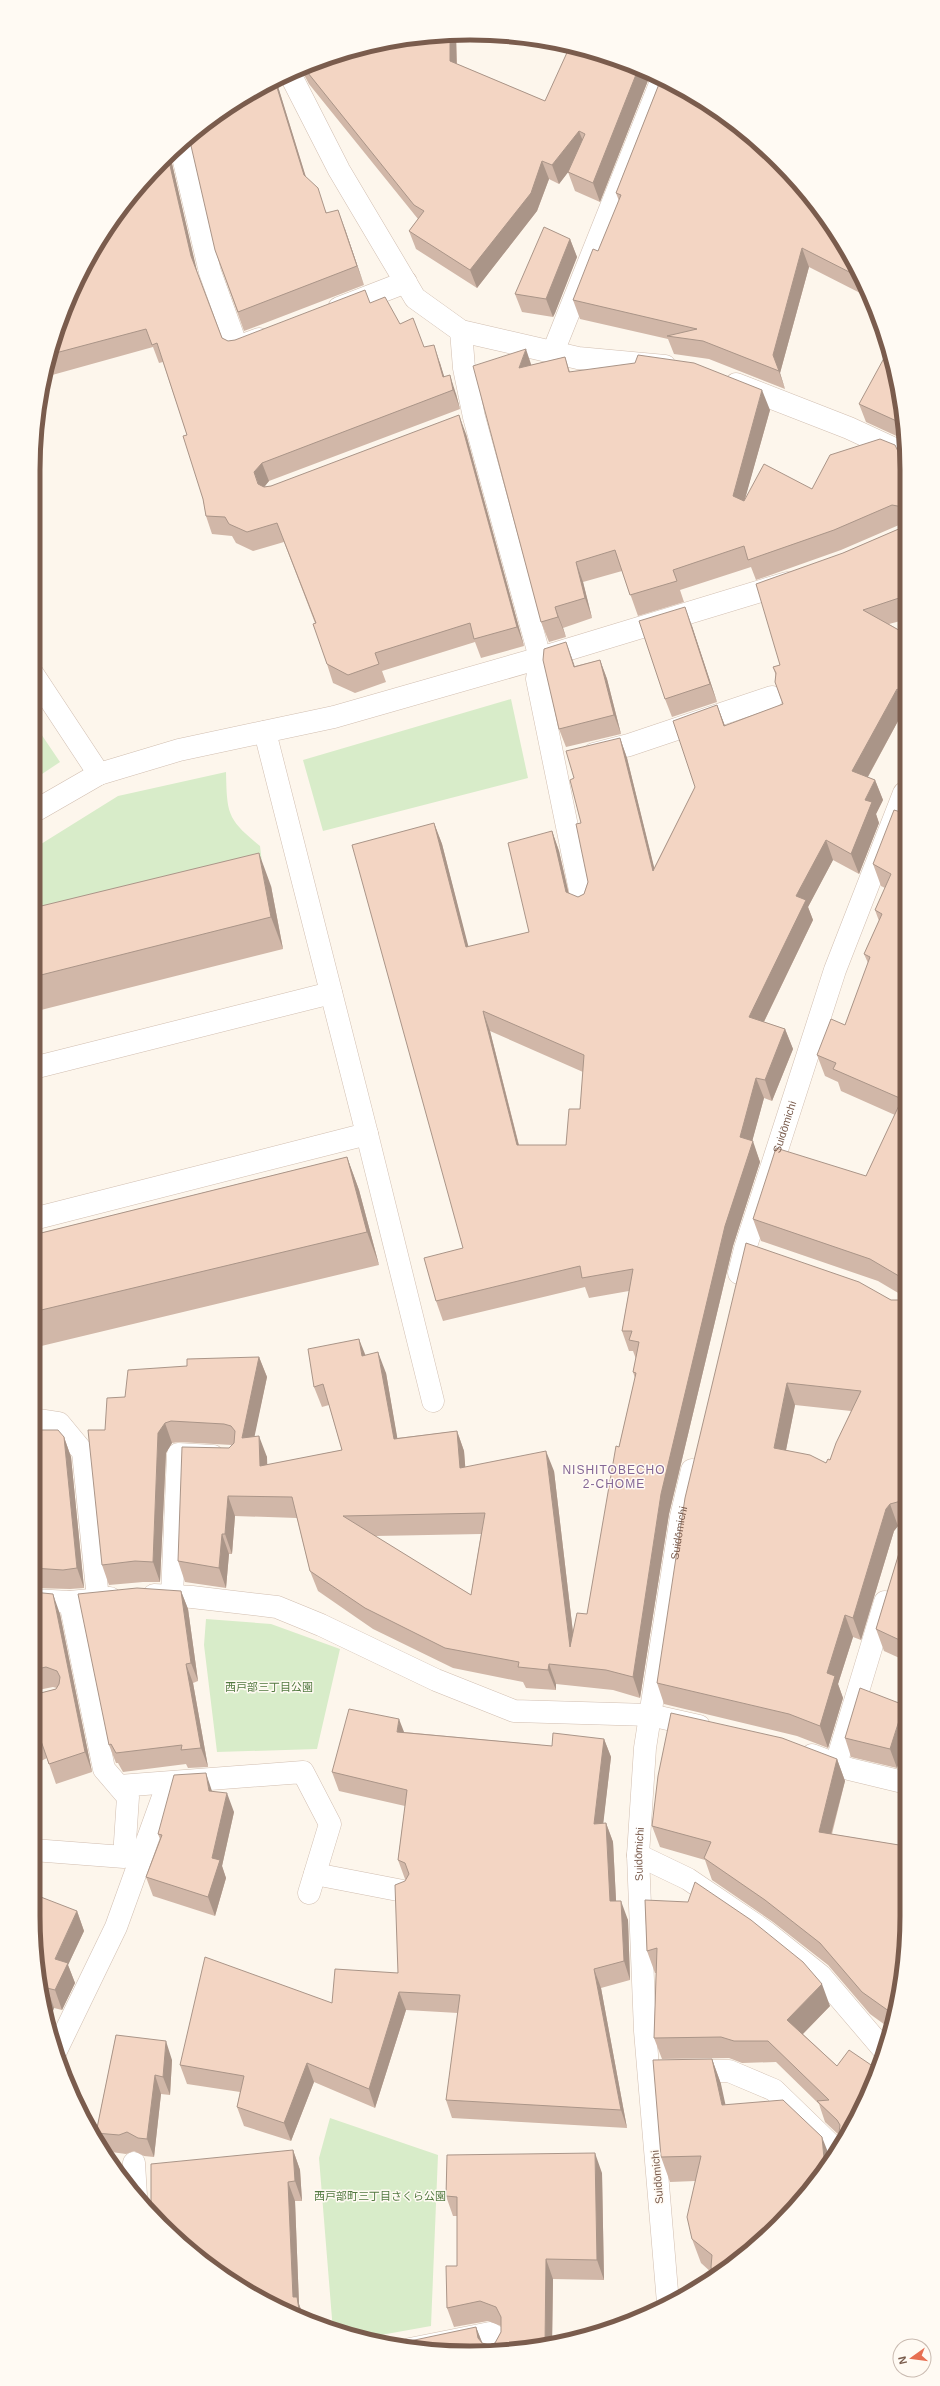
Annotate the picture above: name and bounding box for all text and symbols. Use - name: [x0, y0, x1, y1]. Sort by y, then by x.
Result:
- street label: Suidōmichi: [770, 1099, 798, 1154]
- district label: NISHITOBECHO 2-CHOME: [562, 1463, 666, 1491]
- street label: Suidōmichi: [668, 1505, 689, 1560]
- park label: 西戸部三丁目公園: [225, 1681, 313, 1693]
- street label: Suidōmichi: [632, 1827, 646, 1881]
- street label: Suidōmichi: [649, 2150, 665, 2204]
- park label: 西戸部町三丁目さくら公園: [314, 2190, 446, 2202]
- north arrow: [892, 2338, 932, 2378]
- text: N: [896, 2355, 909, 2366]

